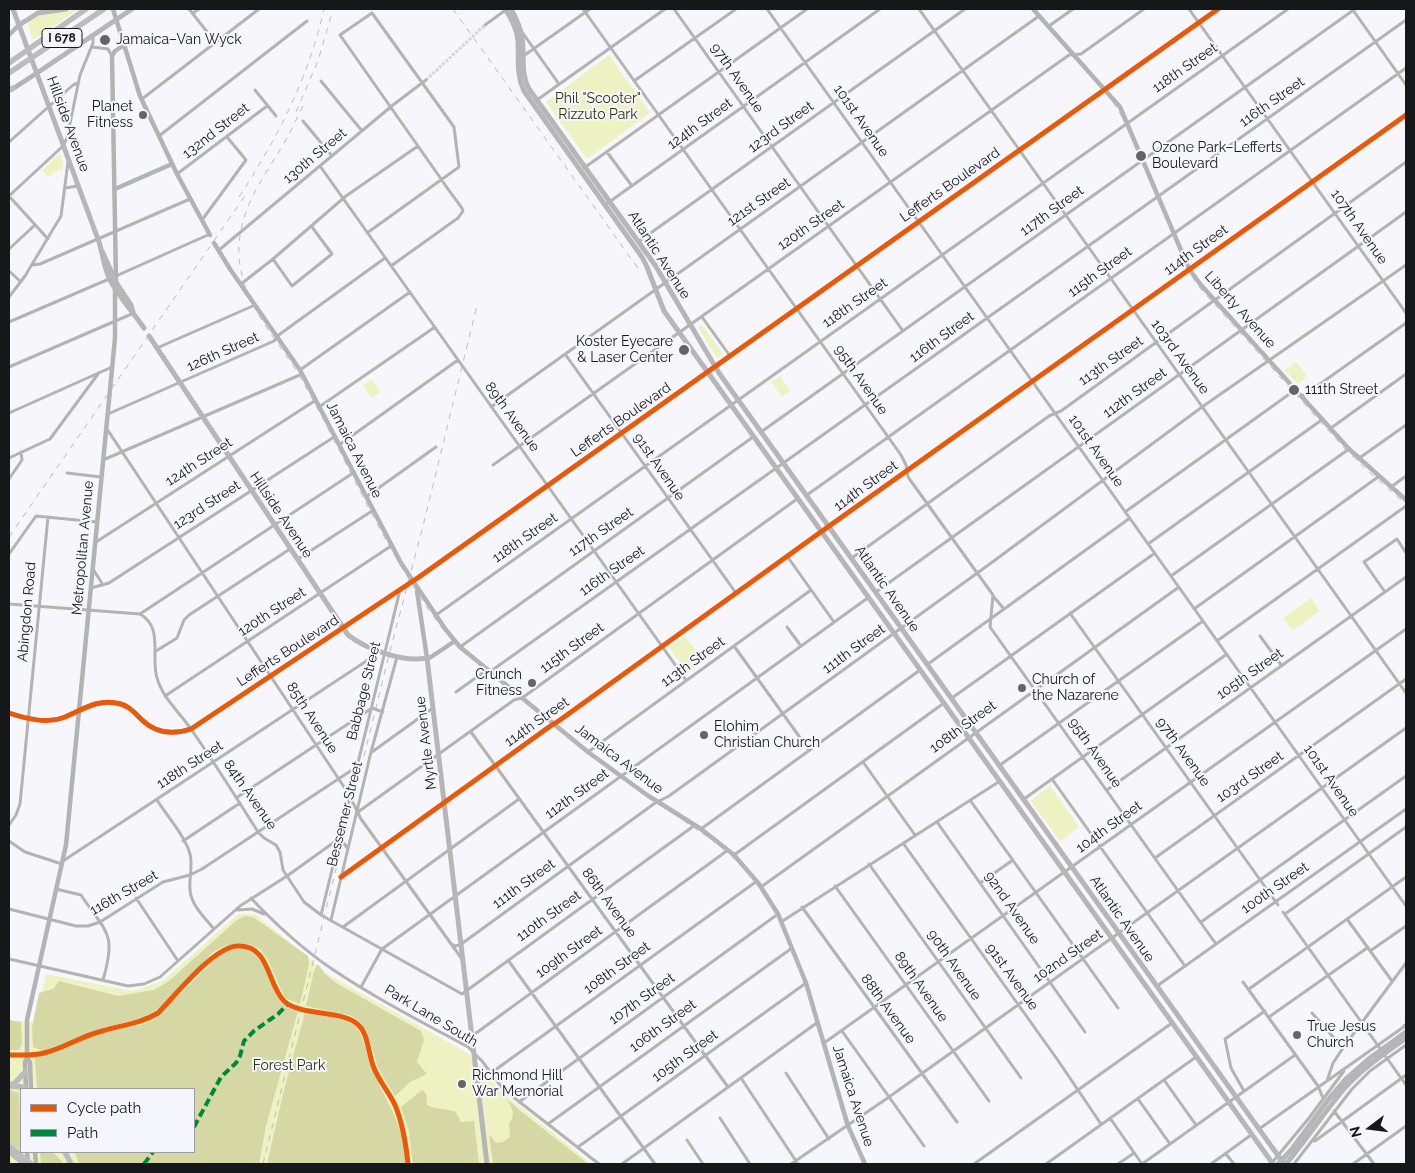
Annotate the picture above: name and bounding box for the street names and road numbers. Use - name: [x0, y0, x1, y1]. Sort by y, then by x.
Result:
- road number: I 678: [42, 28, 82, 48]
- street label: 118th Street: [1149, 39, 1221, 97]
- street label: 97th Avenue: [707, 40, 767, 116]
- street label: 116th Street: [1236, 73, 1308, 131]
- street label: Hillside Avenue: [43, 74, 93, 174]
- street label: 101st Avenue: [830, 81, 892, 161]
- street label: 124th Street: [664, 95, 736, 153]
- street label: 123rd Street: [745, 98, 817, 156]
- street label: 132nd Street: [179, 100, 253, 162]
- street label: 130th Street: [280, 125, 350, 187]
- street label: Lefferts Boulevard: [897, 144, 1003, 226]
- street label: 121st Street: [724, 174, 794, 230]
- street label: 117th Street: [1017, 182, 1087, 240]
- street label: 107th Avenue: [1327, 186, 1391, 268]
- street label: 120th Street: [775, 196, 847, 254]
- street label: Atlantic Avenue: [624, 208, 694, 302]
- street label: 114th Street: [1161, 221, 1231, 279]
- street label: 115th Street: [1065, 243, 1135, 301]
- street label: Liberty Avenue: [1201, 268, 1279, 352]
- street label: 118th Street: [819, 274, 891, 332]
- street label: 116th Street: [906, 308, 978, 366]
- street label: 103rd Avenue: [1147, 316, 1213, 398]
- street label: 126th Street: [184, 329, 262, 375]
- street label: 113th Street: [1076, 333, 1146, 389]
- street label: 95th Avenue: [831, 342, 891, 418]
- street label: 112th Street: [1100, 364, 1170, 422]
- street label: 89th Avenue: [481, 379, 543, 455]
- street label: Lefferts Boulevard: [568, 379, 674, 461]
- street label: Jamaica Avenue: [322, 399, 386, 501]
- street label: 101st Avenue: [1065, 411, 1127, 491]
- street label: 91st Avenue: [630, 430, 688, 504]
- street label: 124th Street: [162, 434, 236, 490]
- street label: 114th Street: [831, 457, 901, 515]
- street label: Hillside Avenue: [246, 469, 316, 561]
- street label: 123rd Street: [170, 477, 244, 533]
- street label: Metropolitan Avenue: [69, 480, 97, 616]
- street label: 117th Street: [566, 504, 636, 560]
- street label: 118th Street: [489, 509, 561, 567]
- street label: 116th Street: [576, 542, 648, 600]
- street label: Atlantic Avenue: [851, 543, 923, 635]
- street label: Abingdon Road: [14, 561, 40, 663]
- street label: 120th Street: [235, 584, 309, 640]
- street label: Lefferts Boulevard: [234, 612, 342, 690]
- street label: 115th Street: [537, 619, 607, 677]
- street label: 111th Street: [819, 621, 889, 677]
- street label: 113th Street: [658, 633, 728, 691]
- street label: Babbage Street: [344, 640, 384, 742]
- street label: 105th Street: [1213, 645, 1287, 703]
- street label: 85th Avenue: [283, 679, 341, 757]
- street label: 114th Street: [502, 694, 572, 750]
- street label: Myrtle Avenue: [412, 695, 440, 791]
- street label: 108th Street: [926, 697, 1000, 757]
- street label: 97th Avenue: [1152, 714, 1214, 790]
- street label: 95th Avenue: [1065, 715, 1125, 791]
- street label: Jamaica Avenue: [572, 720, 666, 798]
- street label: 118th Street: [154, 737, 226, 793]
- street label: 101st Avenue: [1300, 741, 1362, 821]
- street label: 103rd Street: [1213, 748, 1287, 806]
- street label: 84th Avenue: [220, 757, 280, 833]
- street label: Bessemer Street: [324, 760, 366, 868]
- street label: 112th Street: [542, 765, 612, 823]
- street label: 104th Street: [1073, 797, 1145, 857]
- street label: 111th Street: [489, 856, 559, 912]
- street label: 100th Street: [1238, 859, 1312, 917]
- street label: 86th Avenue: [578, 865, 640, 941]
- street label: 116th Street: [87, 867, 161, 919]
- street label: 92nd Avenue: [981, 868, 1043, 948]
- street label: Atlantic Avenue: [1086, 873, 1158, 965]
- street label: 110th Street: [513, 887, 585, 945]
- street label: 109th Street: [533, 922, 605, 982]
- street label: 90th Avenue: [924, 926, 984, 1004]
- street label: 102nd Street: [1030, 926, 1106, 986]
- street label: 108th Street: [580, 938, 654, 998]
- street label: 91st Avenue: [982, 940, 1042, 1014]
- street label: 89th Avenue: [891, 949, 951, 1025]
- street label: 107th Street: [606, 970, 678, 1028]
- street label: 88th Avenue: [857, 971, 919, 1047]
- street label: Park Lane South: [381, 982, 481, 1050]
- street label: 106th Street: [626, 996, 700, 1056]
- street label: 105th Street: [649, 1026, 721, 1086]
- street label: Jamaica Avenue: [829, 1043, 877, 1149]

